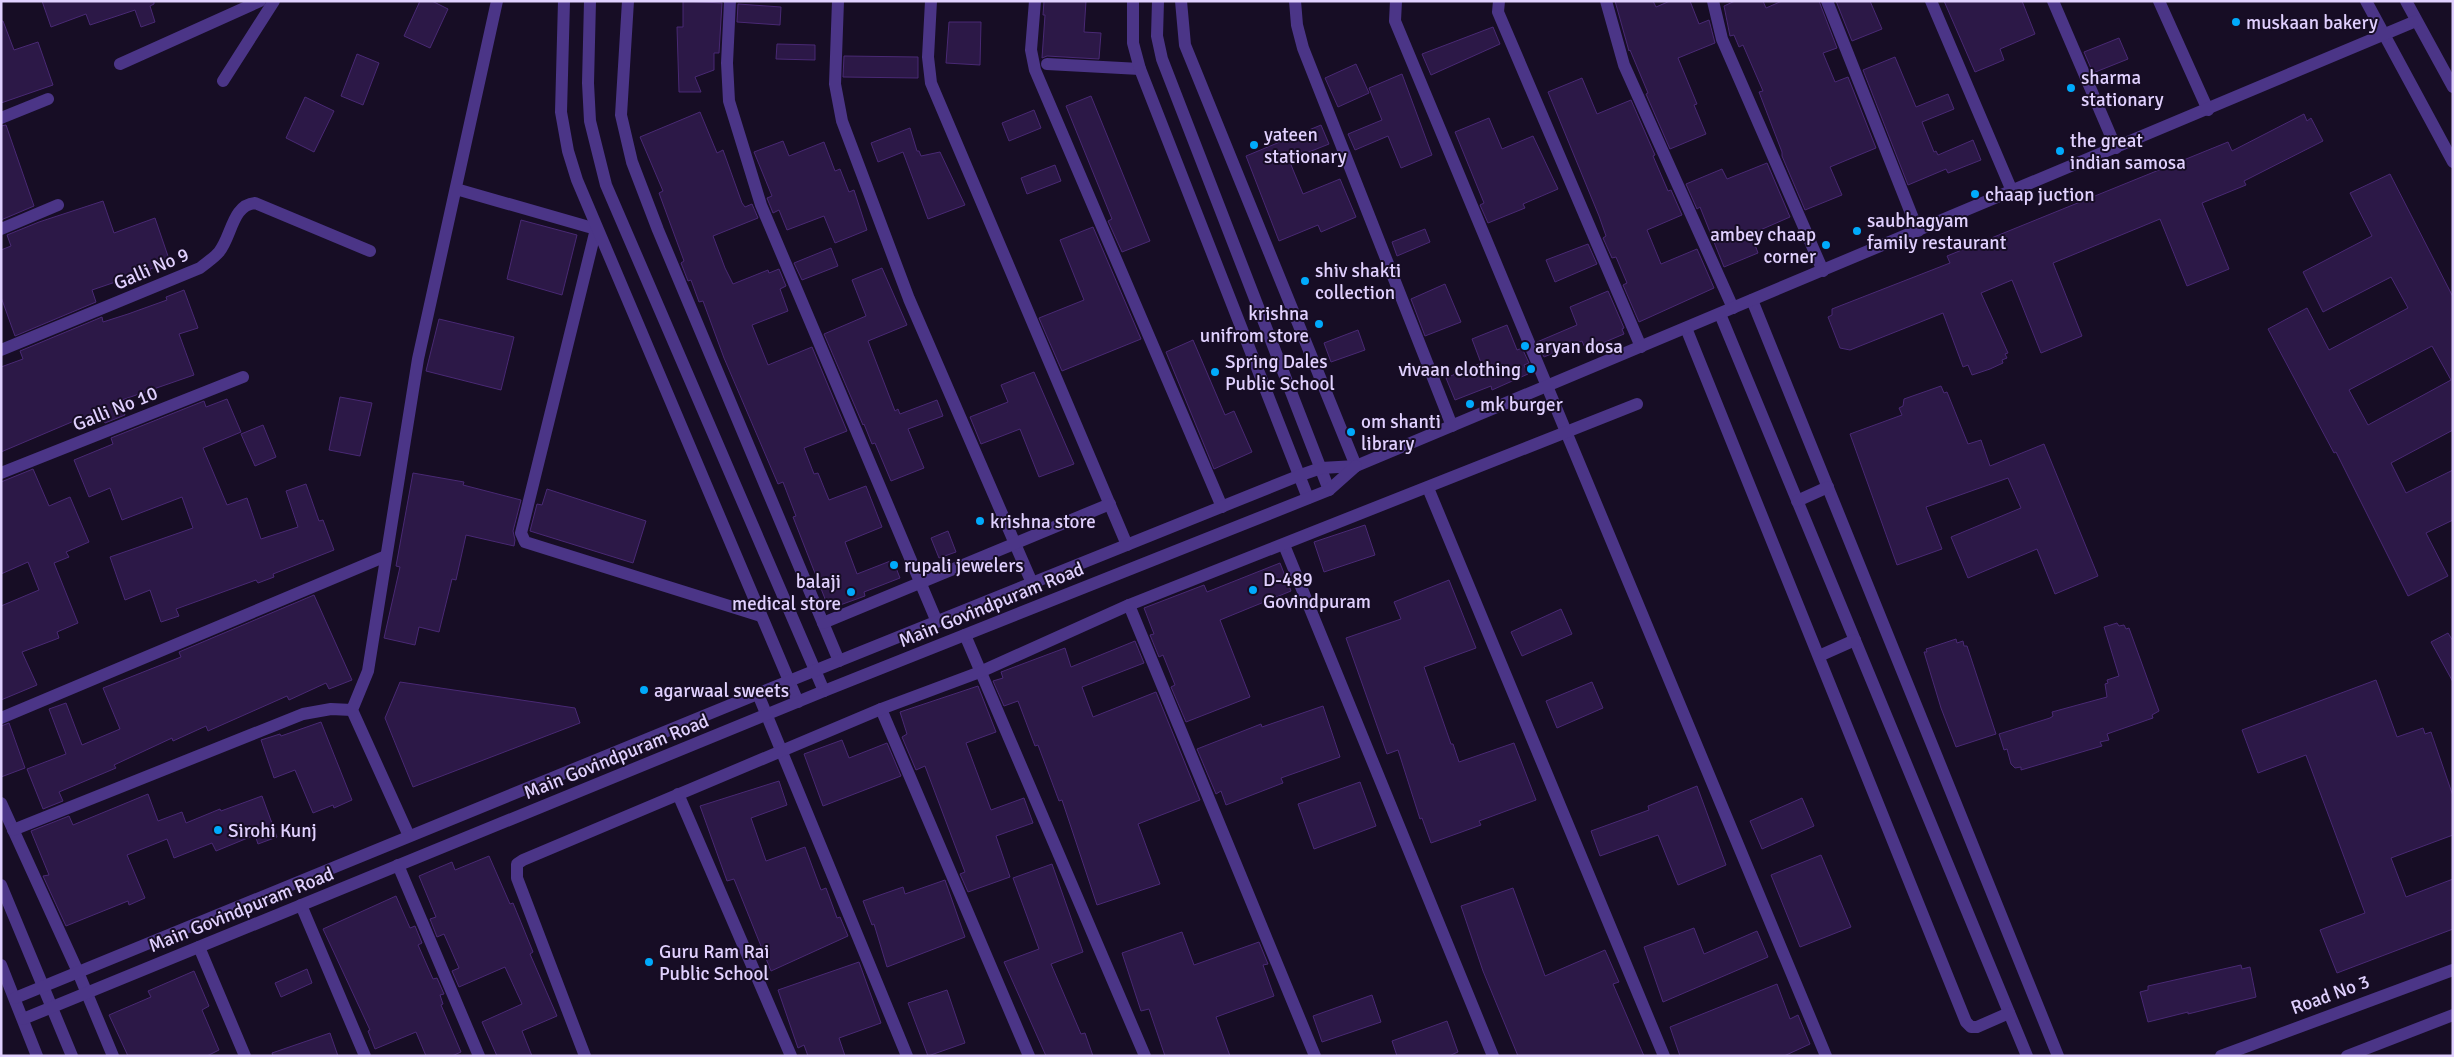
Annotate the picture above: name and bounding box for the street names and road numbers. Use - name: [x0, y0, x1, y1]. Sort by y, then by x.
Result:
- street label: Galli No 9: [110, 242, 193, 295]
- street label: Galli No 10: [69, 381, 161, 437]
- street label: Main Govindpuram Road: [895, 557, 1087, 653]
- street label: Main Govindpuram Road: [520, 709, 712, 805]
- street label: Main Govindpuram Road: [145, 862, 337, 958]
- street label: Road No 3: [2288, 970, 2373, 1020]

